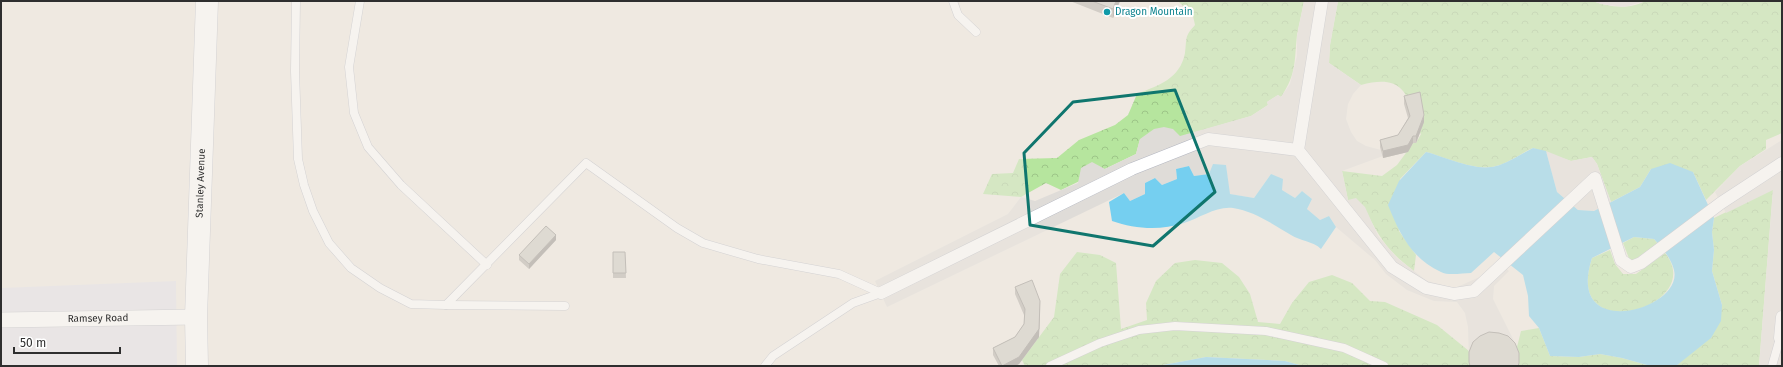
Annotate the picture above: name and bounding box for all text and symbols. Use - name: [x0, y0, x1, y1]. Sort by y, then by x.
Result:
- place label: Dragon Mountain: [1115, 6, 1193, 18]
- marker: Dragon Mountain: [1102, 7, 1112, 17]
- street label: Stanley Avenue: [193, 148, 208, 218]
- street label: Ramsey Road: [68, 312, 128, 325]
- scale bar: [14, 329, 120, 355]
- text: 50 m: [20, 336, 46, 350]

